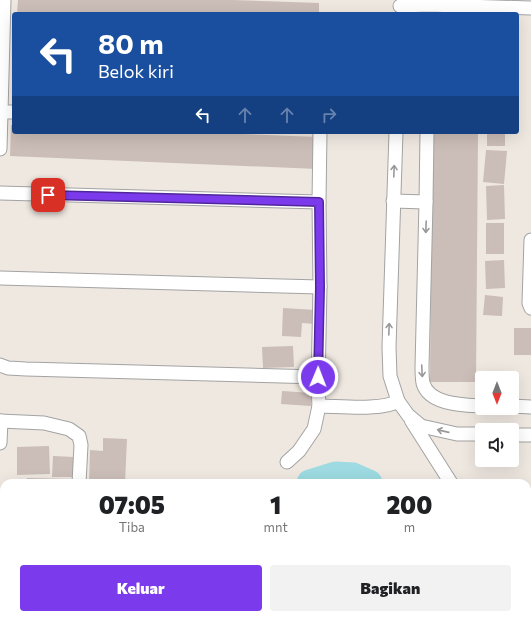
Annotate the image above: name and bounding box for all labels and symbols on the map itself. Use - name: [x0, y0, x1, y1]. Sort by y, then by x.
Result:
- one-way arrow: [390, 165, 398, 178]
- pin: [31, 178, 65, 212]
- one-way arrow: [422, 220, 429, 233]
- one-way arrow: [385, 323, 393, 336]
- position arrow: [297, 356, 339, 398]
- one-way arrow: [418, 364, 426, 377]
- north arrow: [475, 371, 519, 415]
- one-way arrow: [437, 426, 450, 434]

